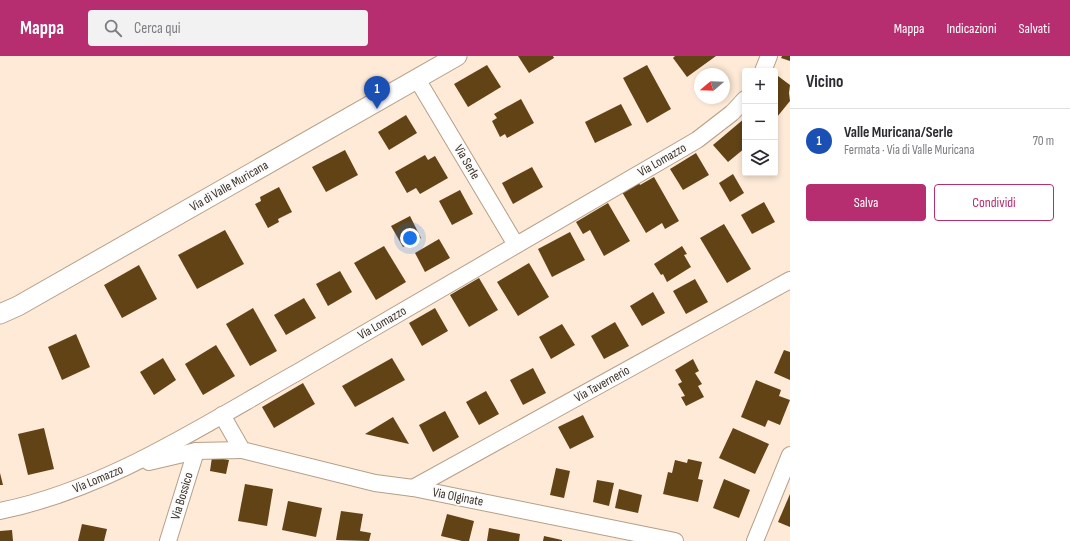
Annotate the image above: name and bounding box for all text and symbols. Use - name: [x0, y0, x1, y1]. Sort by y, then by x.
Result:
- search box: [88, 10, 368, 46]
- text: Mappa: [20, 17, 64, 40]
- icon: search: [102, 17, 124, 39]
- text: Cerca qui: [134, 19, 181, 38]
- text: Mappa: [894, 20, 924, 37]
- text: Indicazioni: [946, 20, 997, 37]
- text: Salvati: [1019, 20, 1050, 37]
- north arrow: [694, 68, 730, 104]
- map controls: [742, 68, 778, 176]
- button: +: [742, 68, 778, 104]
- text: Vicino: [806, 72, 843, 92]
- pin: 1: [364, 76, 390, 109]
- button: −: [742, 104, 778, 140]
- text: Valle Muricana/Serle: [844, 123, 953, 142]
- text: 1: [816, 133, 822, 149]
- text: 70 m: [1033, 133, 1054, 149]
- street label: Via Lomazzo: [635, 140, 689, 180]
- button: layers: [742, 140, 778, 176]
- street label: Via Serle: [450, 142, 484, 182]
- text: Fermata · Via di Valle Muricana: [844, 142, 974, 158]
- street label: Via di Valle Muricana: [187, 157, 271, 215]
- button: Salva: [806, 184, 926, 221]
- button: Condividi: [934, 184, 1054, 221]
- your location: [400, 228, 420, 248]
- street label: Via Lomazzo: [355, 303, 409, 343]
- street label: Via Tavernerio: [571, 362, 633, 406]
- street label: Via Lomazzo: [70, 461, 126, 497]
- street label: Via Bossico: [167, 470, 197, 522]
- street label: Via Olginate: [431, 484, 485, 510]

